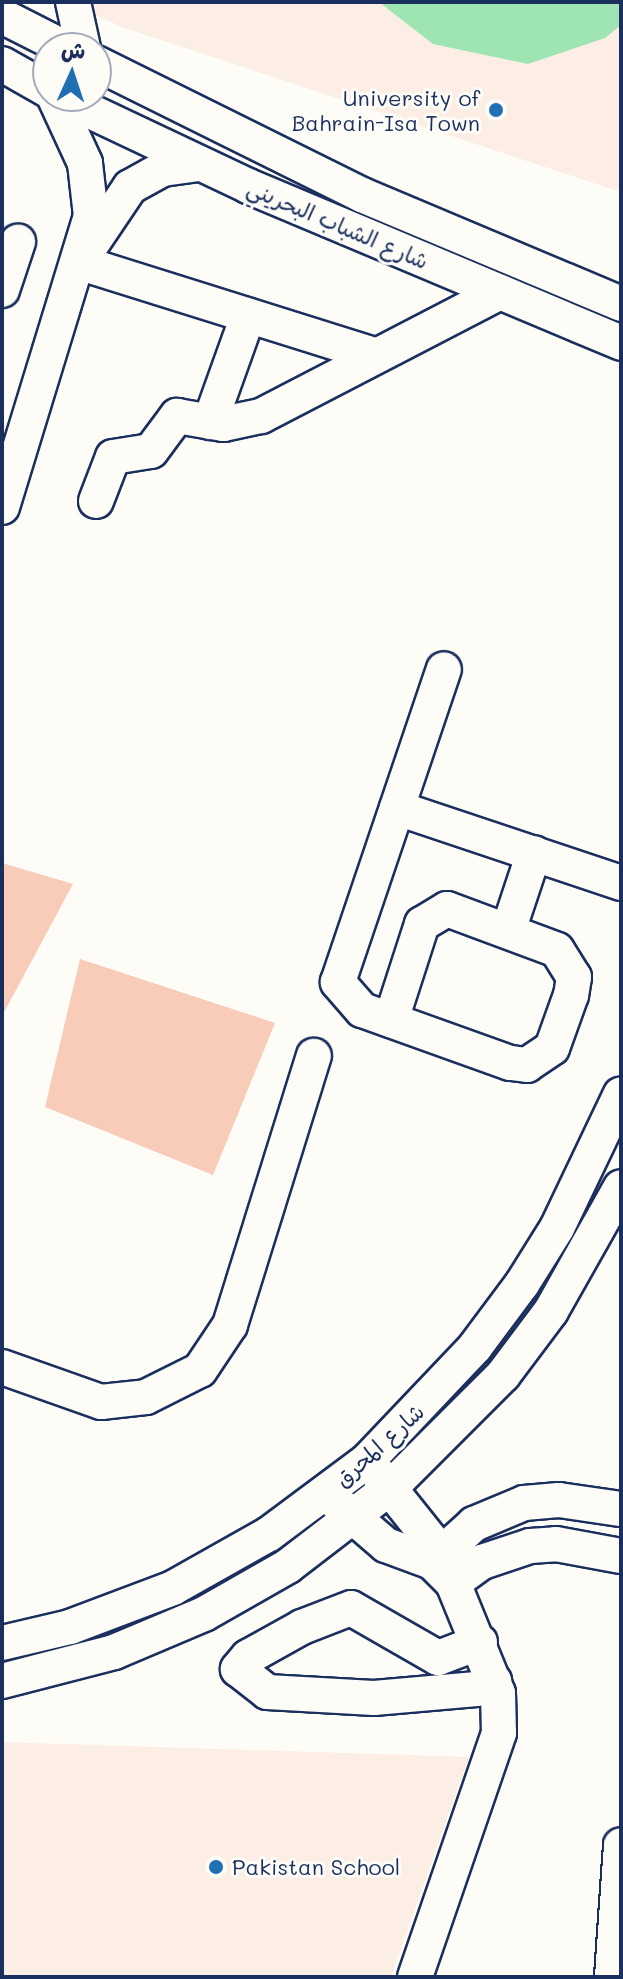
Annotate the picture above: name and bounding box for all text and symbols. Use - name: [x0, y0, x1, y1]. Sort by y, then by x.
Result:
- north arrow: [32, 32, 112, 112]
- text: ش: [60, 34, 86, 65]
- place label: University of Bahrain-Isa Town: [292, 84, 480, 136]
- marker: University of Bahrain-Isa Town: [487, 101, 505, 119]
- street label: شارع الشباب البحريني: [244, 174, 432, 274]
- street label: شارع المحرق: [329, 1398, 429, 1492]
- place label: Pakistan School: [232, 1854, 400, 1880]
- marker: Pakistan School: [207, 1858, 225, 1876]

